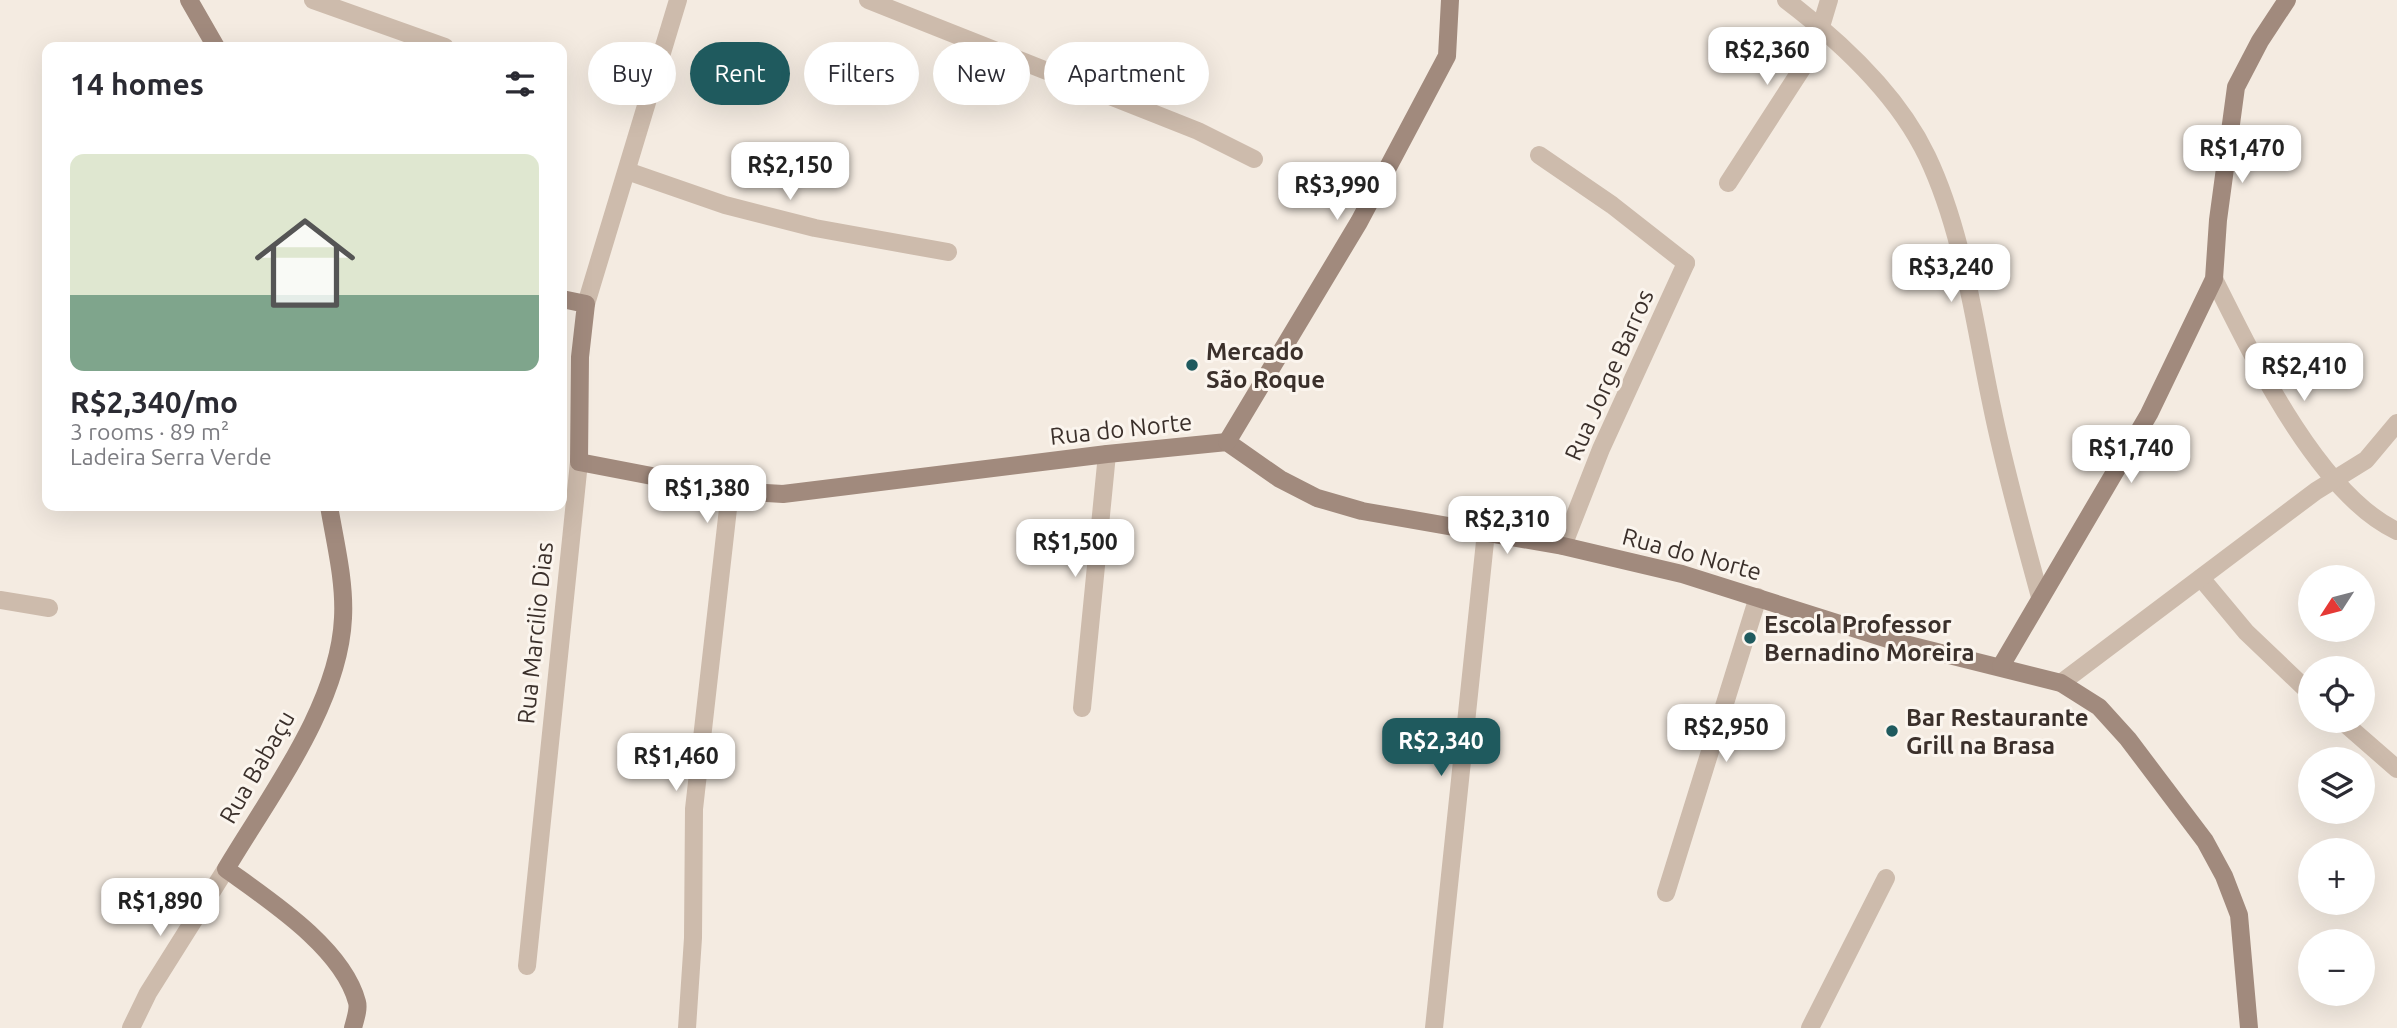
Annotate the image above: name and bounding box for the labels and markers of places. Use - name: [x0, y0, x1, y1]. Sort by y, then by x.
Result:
- pin: R$2,360: [1702, 28, 1832, 87]
- pin: R$1,470: [2177, 125, 2307, 185]
- pin: R$2,150: [725, 142, 855, 202]
- pin: R$3,990: [1272, 162, 1402, 222]
- pin: R$3,240: [1886, 244, 2016, 304]
- place label: Mercado São Roque: [1206, 338, 1325, 393]
- pin: R$2,410: [2239, 344, 2369, 403]
- marker: Mercado São Roque: [1184, 357, 1200, 373]
- pin: R$1,740: [2066, 426, 2196, 485]
- pin: R$1,380: [642, 466, 772, 525]
- pin: R$2,310: [1442, 496, 1572, 556]
- pin: R$1,500: [1010, 520, 1140, 579]
- place label: Escola Professor Bernadino Moreira: [1764, 611, 1975, 666]
- marker: Escola Professor Bernadino Moreira: [1742, 630, 1758, 646]
- pin: R$2,950: [1661, 704, 1791, 764]
- place label: Bar Restaurante Grill na Brasa: [1906, 704, 2089, 759]
- pin: R$2,340: [1376, 718, 1506, 778]
- marker: Bar Restaurante Grill na Brasa: [1884, 723, 1900, 739]
- pin: R$1,460: [611, 734, 741, 793]
- pin: R$1,890: [95, 878, 225, 938]

